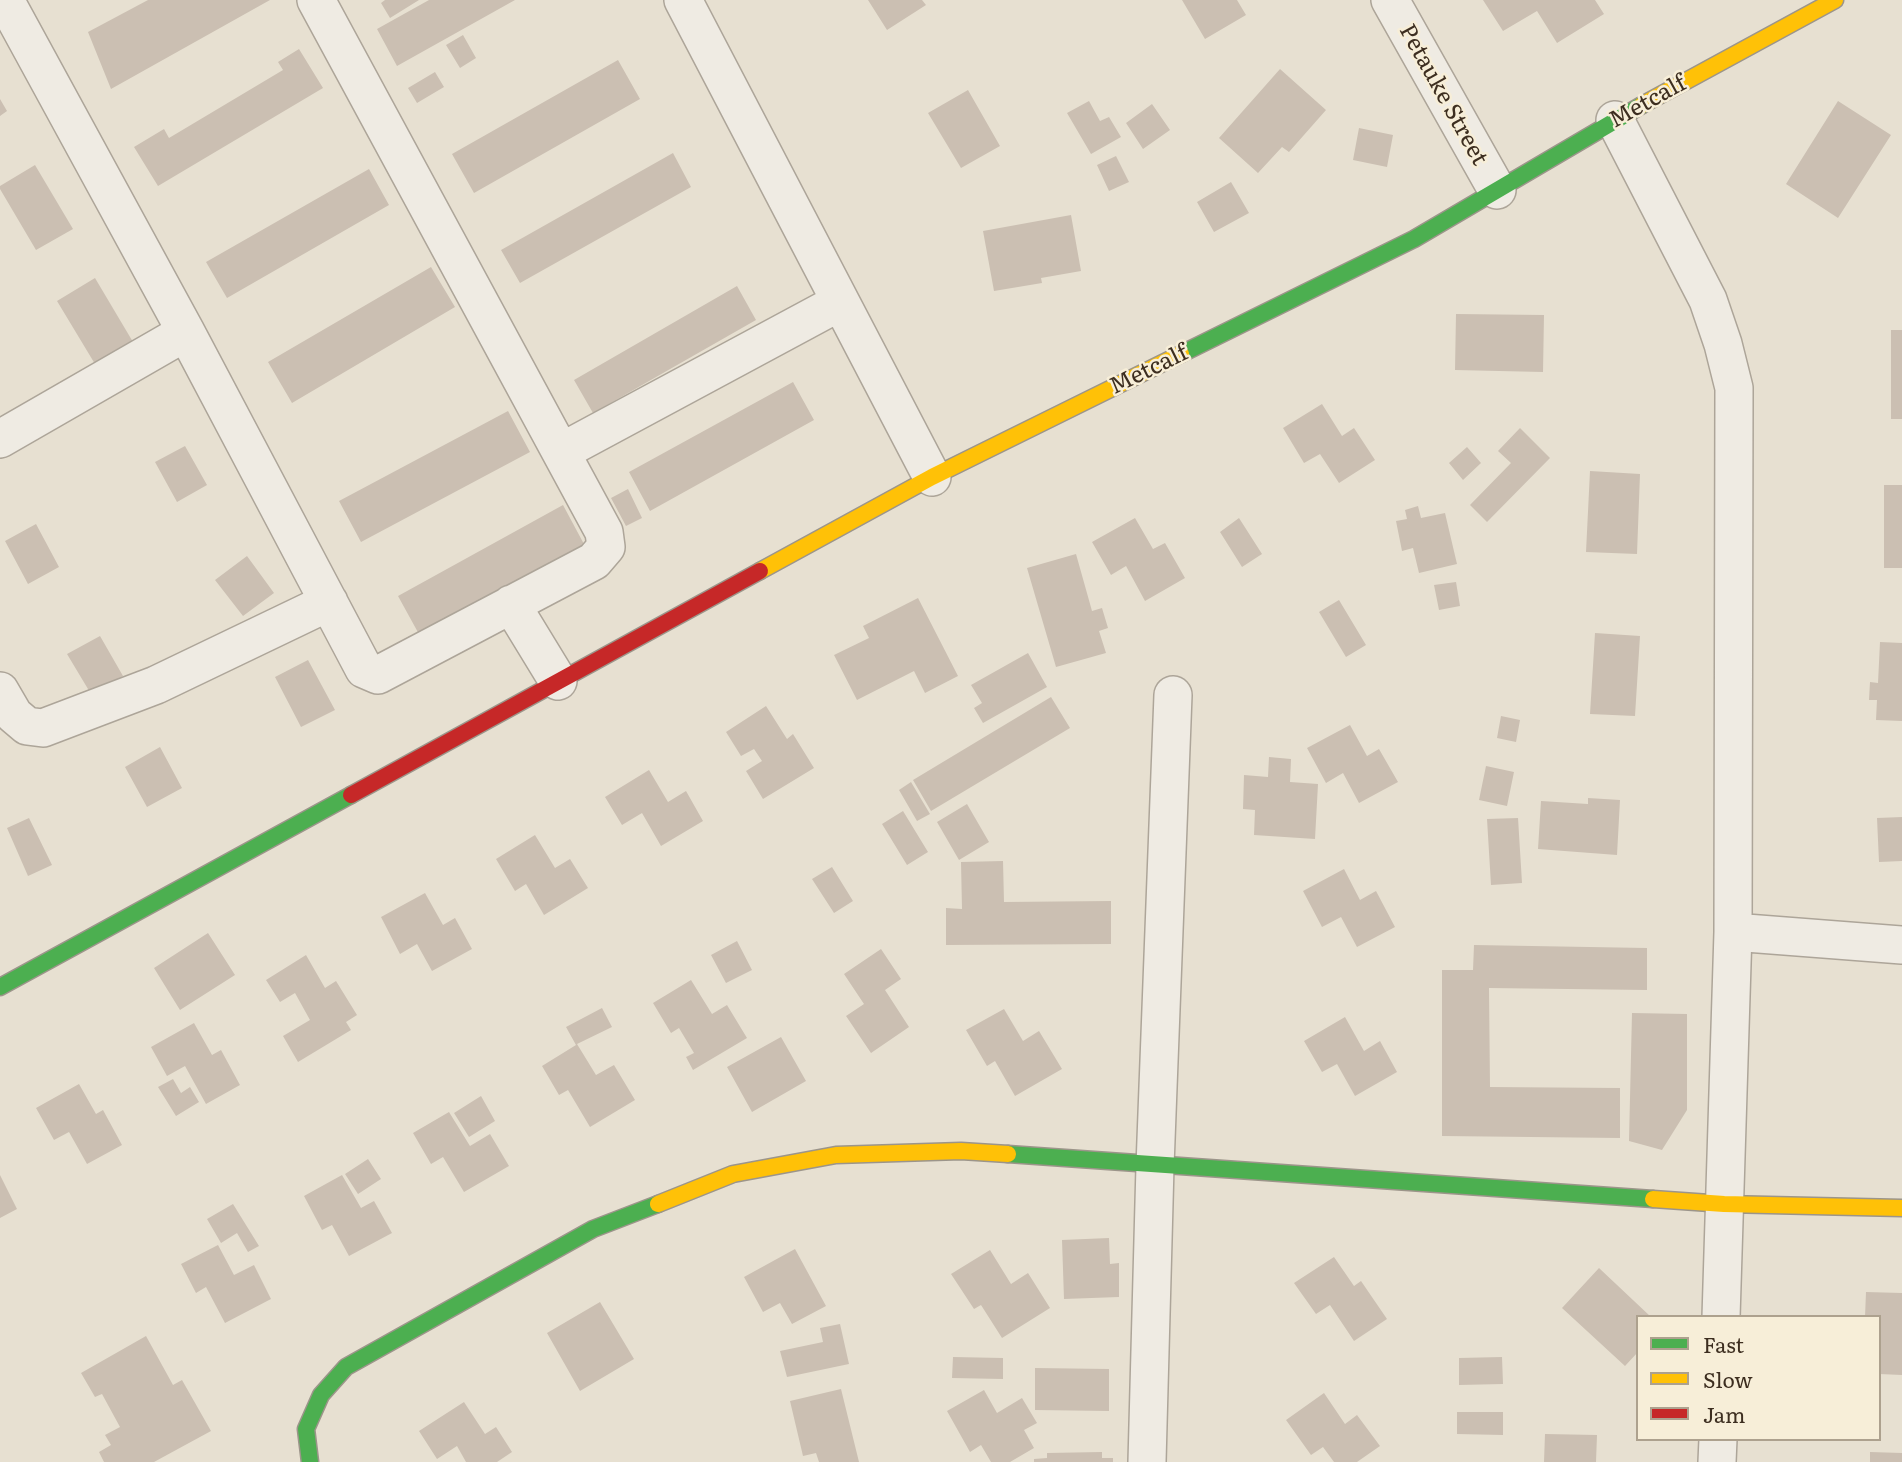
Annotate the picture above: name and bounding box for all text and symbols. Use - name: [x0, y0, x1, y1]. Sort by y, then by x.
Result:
- street label: Petauke Street: [1393, 20, 1493, 170]
- street label: Metcalf: [1605, 70, 1691, 134]
- street label: Metcalf: [1105, 339, 1193, 401]
- legend: [1636, 1315, 1881, 1441]
- text: Fast: [1703, 1328, 1744, 1359]
- text: Slow: [1703, 1363, 1753, 1394]
- text: Jam: [1703, 1398, 1745, 1429]

